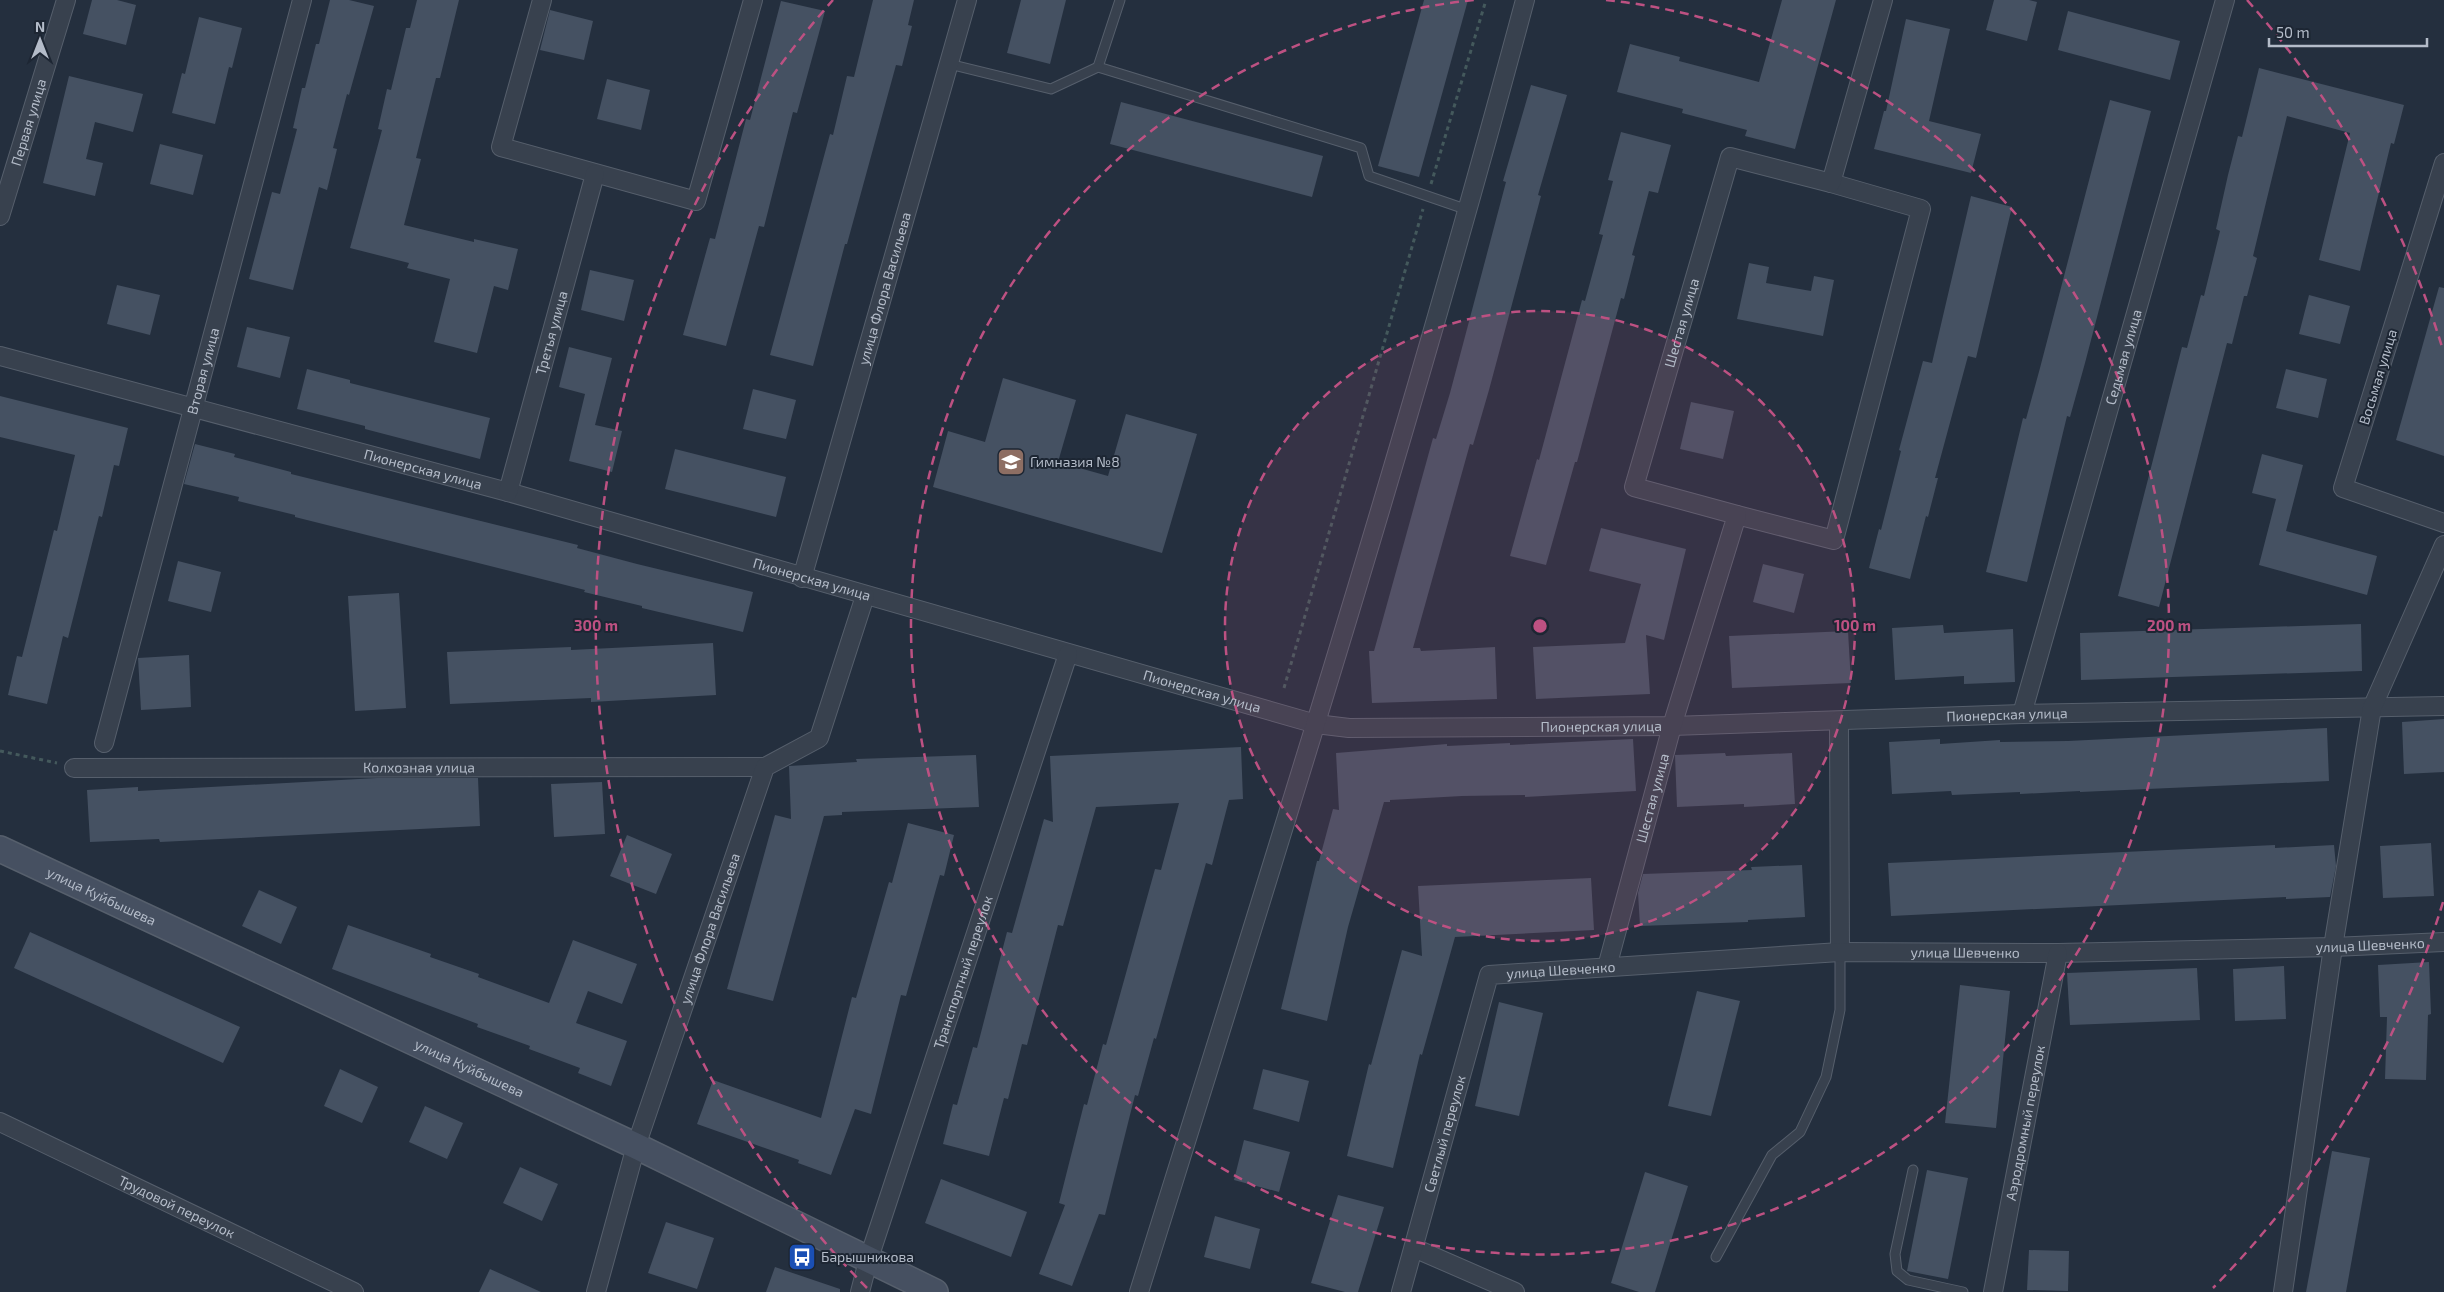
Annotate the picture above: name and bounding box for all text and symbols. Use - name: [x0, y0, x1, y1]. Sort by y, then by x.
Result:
- north arrow: [15, 15, 65, 65]
- scale bar: [2269, 15, 2426, 47]
- text: N: [35, 18, 45, 35]
- text: 50 m: [2276, 23, 2310, 41]
- street label: Первая улица: [7, 76, 50, 168]
- street label: улица Флора Васильева: [854, 210, 914, 367]
- street label: Шестая улица: [1660, 276, 1702, 369]
- street label: Третья улица: [531, 289, 571, 377]
- street label: Седьмая улица: [2101, 307, 2145, 407]
- street label: Вторая улица: [183, 326, 222, 416]
- street label: Восьмая улица: [2355, 327, 2400, 427]
- street label: Пионерская улица: [362, 445, 484, 493]
- school or university icon: Гимназия №8: [996, 447, 1026, 477]
- place label: Гимназия №8: [1030, 453, 1120, 470]
- street label: Пионерская улица: [751, 554, 873, 604]
- text: 300 m: [574, 616, 618, 634]
- text: 100 m: [1834, 616, 1876, 634]
- text: 200 m: [2147, 616, 2191, 634]
- centre of rings: [1531, 617, 1549, 635]
- street label: Пионерская улица: [1141, 666, 1263, 716]
- street label: Пионерская улица: [1946, 704, 2068, 725]
- street label: Пионерская улица: [1540, 717, 1662, 735]
- street label: Шестая улица: [1632, 751, 1672, 845]
- street label: Колхозная улица: [363, 758, 475, 776]
- street label: улица Флора Васильева: [676, 851, 743, 1006]
- street label: улица Куйбышева: [44, 863, 159, 929]
- street label: Транспортный переулок: [929, 893, 996, 1051]
- street label: улица Шевченко: [2315, 934, 2425, 955]
- street label: улица Шевченко: [1911, 943, 2020, 961]
- street label: улица Шевченко: [1506, 958, 1616, 982]
- street label: улица Куйбышева: [412, 1035, 527, 1101]
- street label: Аэродромный переулок: [2002, 1043, 2048, 1202]
- street label: Светлый переулок: [1420, 1073, 1469, 1194]
- street label: Трудовой переулок: [116, 1171, 238, 1242]
- bus stop icon: Барышникова: [787, 1242, 817, 1272]
- place label: Барышникова: [821, 1248, 914, 1265]

